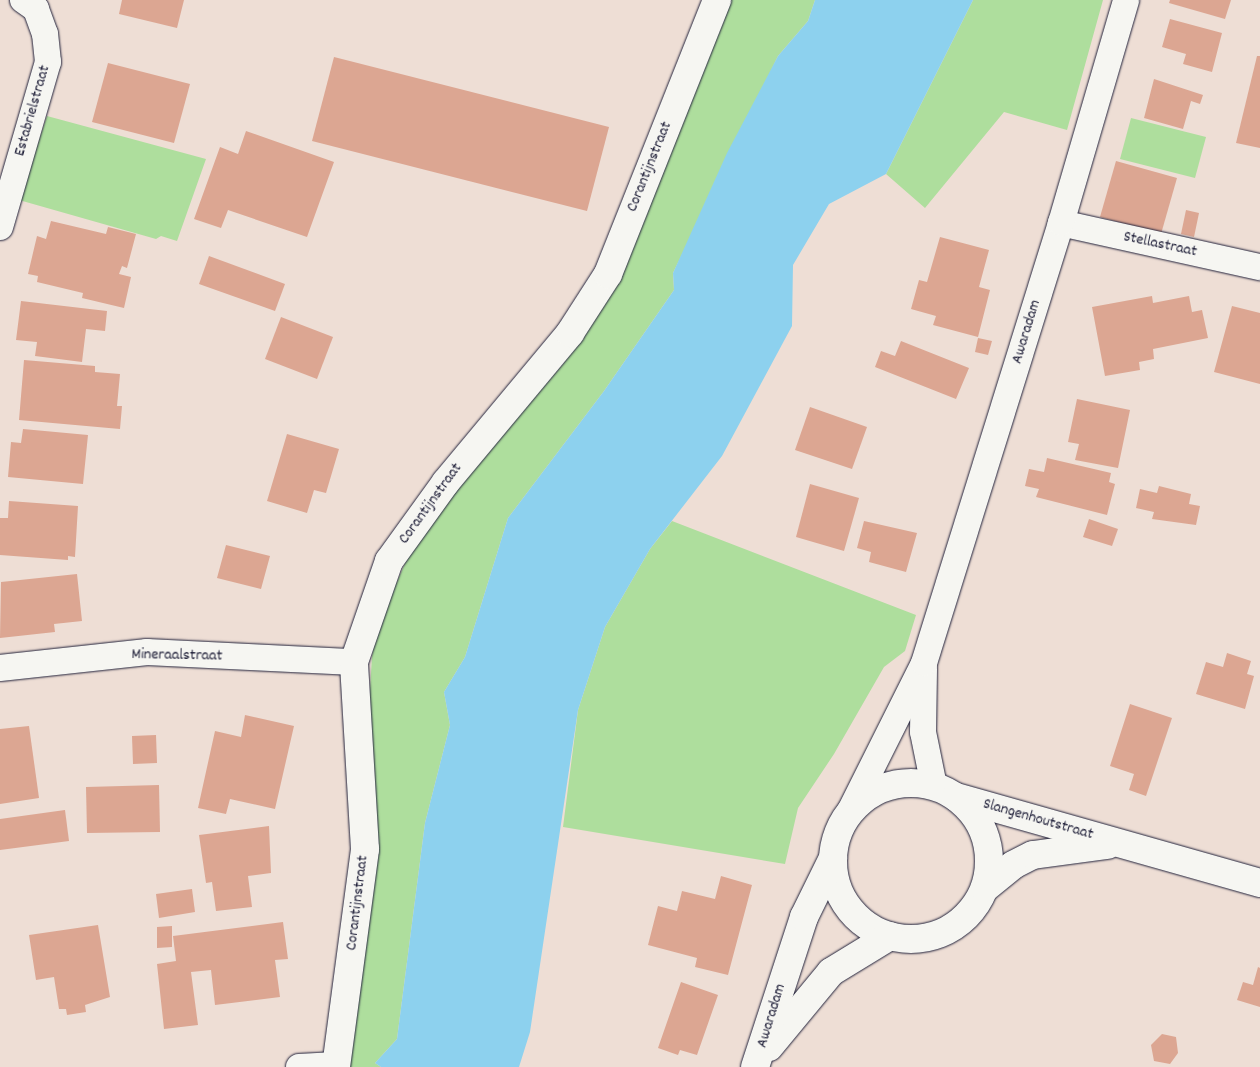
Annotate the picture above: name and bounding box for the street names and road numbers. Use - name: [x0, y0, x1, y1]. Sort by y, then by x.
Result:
- street label: Estabrielstraat: [11, 63, 55, 159]
- street label: Corantijnstraat: [623, 119, 677, 215]
- street label: Stellastraat: [1122, 228, 1198, 262]
- street label: Awaradam: [1008, 298, 1046, 366]
- street label: Corantijnstraat: [395, 460, 467, 548]
- street label: Mineraalstraat: [131, 646, 223, 666]
- street label: Slangenhoutstraat: [981, 795, 1095, 845]
- street label: Corantijnstraat: [343, 854, 373, 952]
- street label: Awaradam: [753, 982, 791, 1050]

